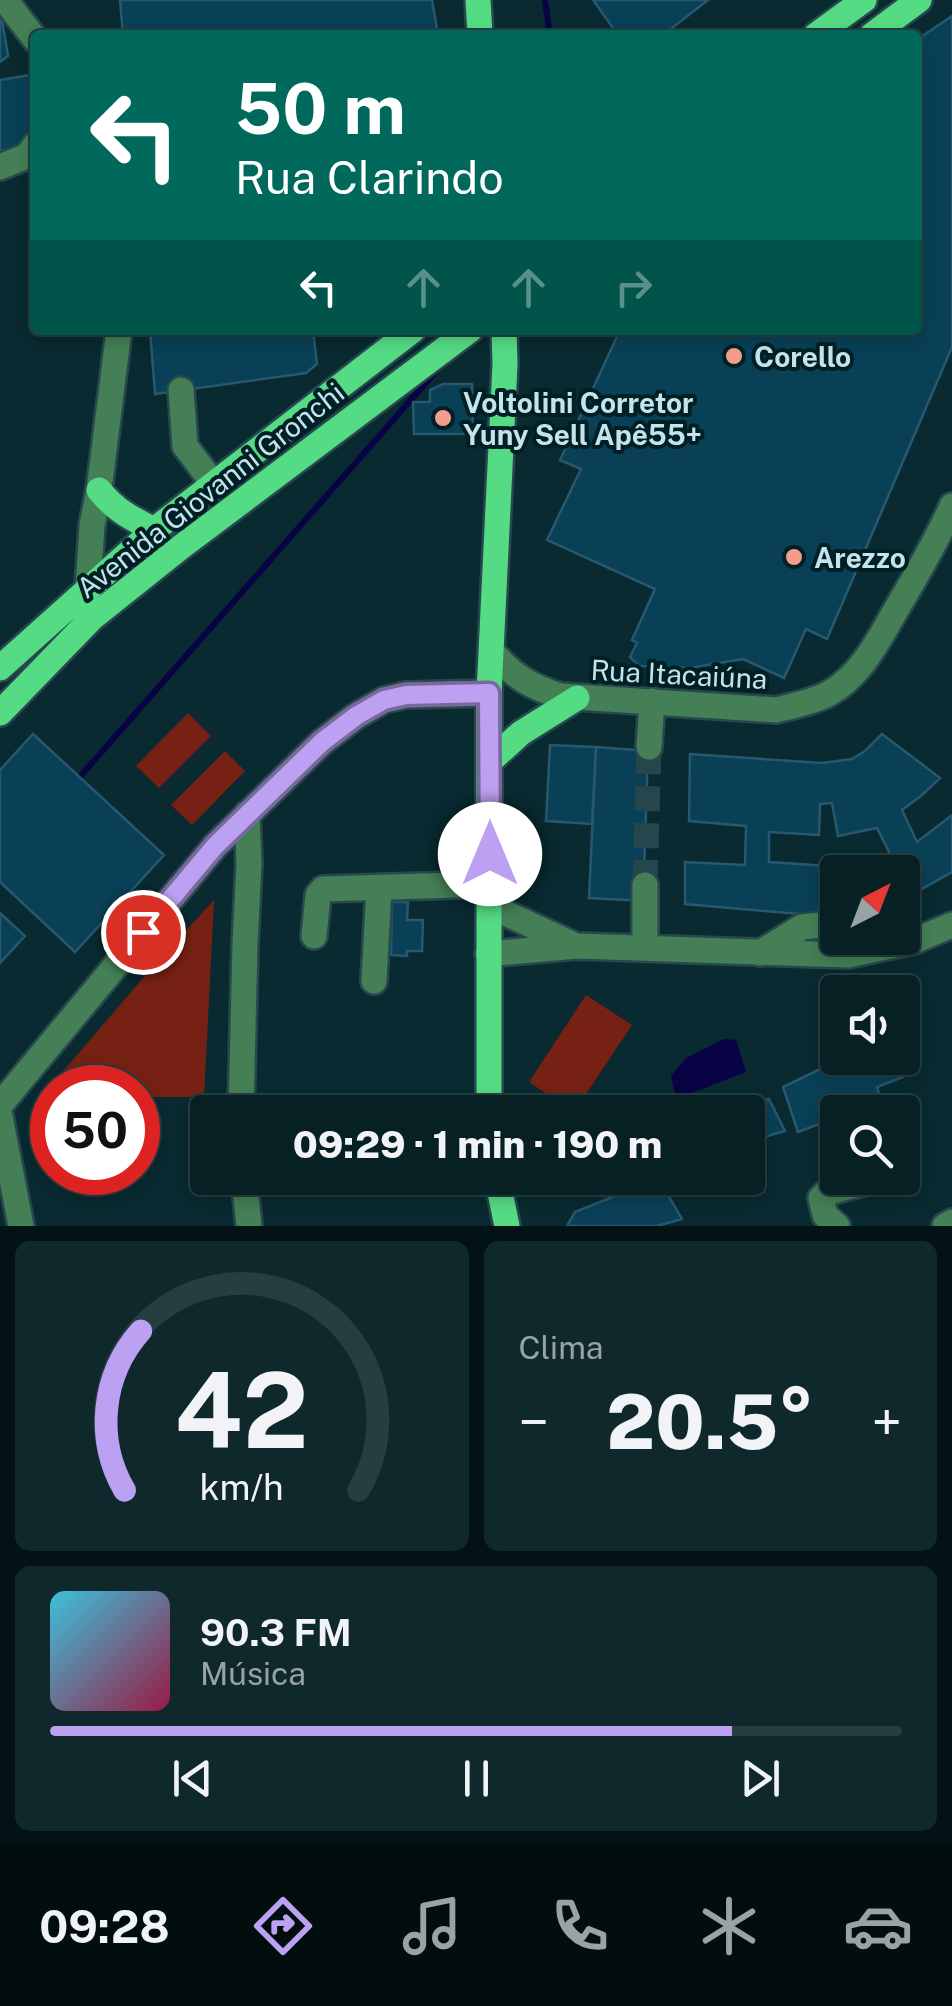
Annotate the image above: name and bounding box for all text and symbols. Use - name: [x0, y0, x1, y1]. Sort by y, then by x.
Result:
- text: 50 m: [235, 67, 406, 150]
- icon: left: [70, 70, 200, 200]
- text: Rua Clarindo: [235, 151, 504, 204]
- icon: left: [291, 260, 346, 315]
- icon: ahead: [396, 260, 451, 315]
- icon: ahead: [501, 260, 556, 315]
- icon: right: [606, 260, 661, 315]
- place label: Corello: [754, 340, 851, 373]
- marker: Corello: [723, 345, 745, 367]
- street label: Avenida Giovanni Gronchi: [70, 376, 350, 604]
- place label: Voltolini Corretor Yuny Sell Apê55+: [463, 386, 702, 451]
- marker: Voltolini Corretor Yuny Sell Apê55+: [432, 407, 454, 429]
- place label: Arezzo: [814, 541, 906, 574]
- marker: Arezzo: [783, 546, 805, 568]
- street label: Rua Itacaiúna: [590, 653, 768, 695]
- position arrow: [438, 802, 542, 906]
- north arrow: [820, 855, 920, 955]
- map controls: [820, 855, 920, 1195]
- pin: [101, 890, 186, 975]
- icon: arrive: [116, 905, 171, 960]
- button: sound: [820, 975, 920, 1075]
- speed limit sign: 50: [30, 1065, 160, 1195]
- button: search: [820, 1095, 920, 1195]
- text: 09:29 · 1 min · 190 m: [293, 1122, 662, 1167]
- text: Clima: [519, 1329, 604, 1366]
- text: 42: [175, 1349, 309, 1471]
- text: 20.5°: [606, 1378, 814, 1466]
- text: −: [519, 1390, 549, 1454]
- text: +: [872, 1390, 902, 1454]
- text: km/h: [200, 1466, 284, 1508]
- text: 90.3 FM: [200, 1610, 352, 1655]
- text: Música: [200, 1655, 306, 1692]
- icon: previous: [165, 1751, 220, 1806]
- icon: pause: [449, 1751, 504, 1806]
- icon: next: [733, 1751, 788, 1806]
- icon: directions: [248, 1891, 318, 1961]
- icon: music: [397, 1891, 467, 1961]
- icon: phone: [545, 1891, 615, 1961]
- icon: climate: [694, 1891, 764, 1961]
- icon: car: [843, 1891, 913, 1961]
- text: 09:28: [39, 1900, 170, 1953]

